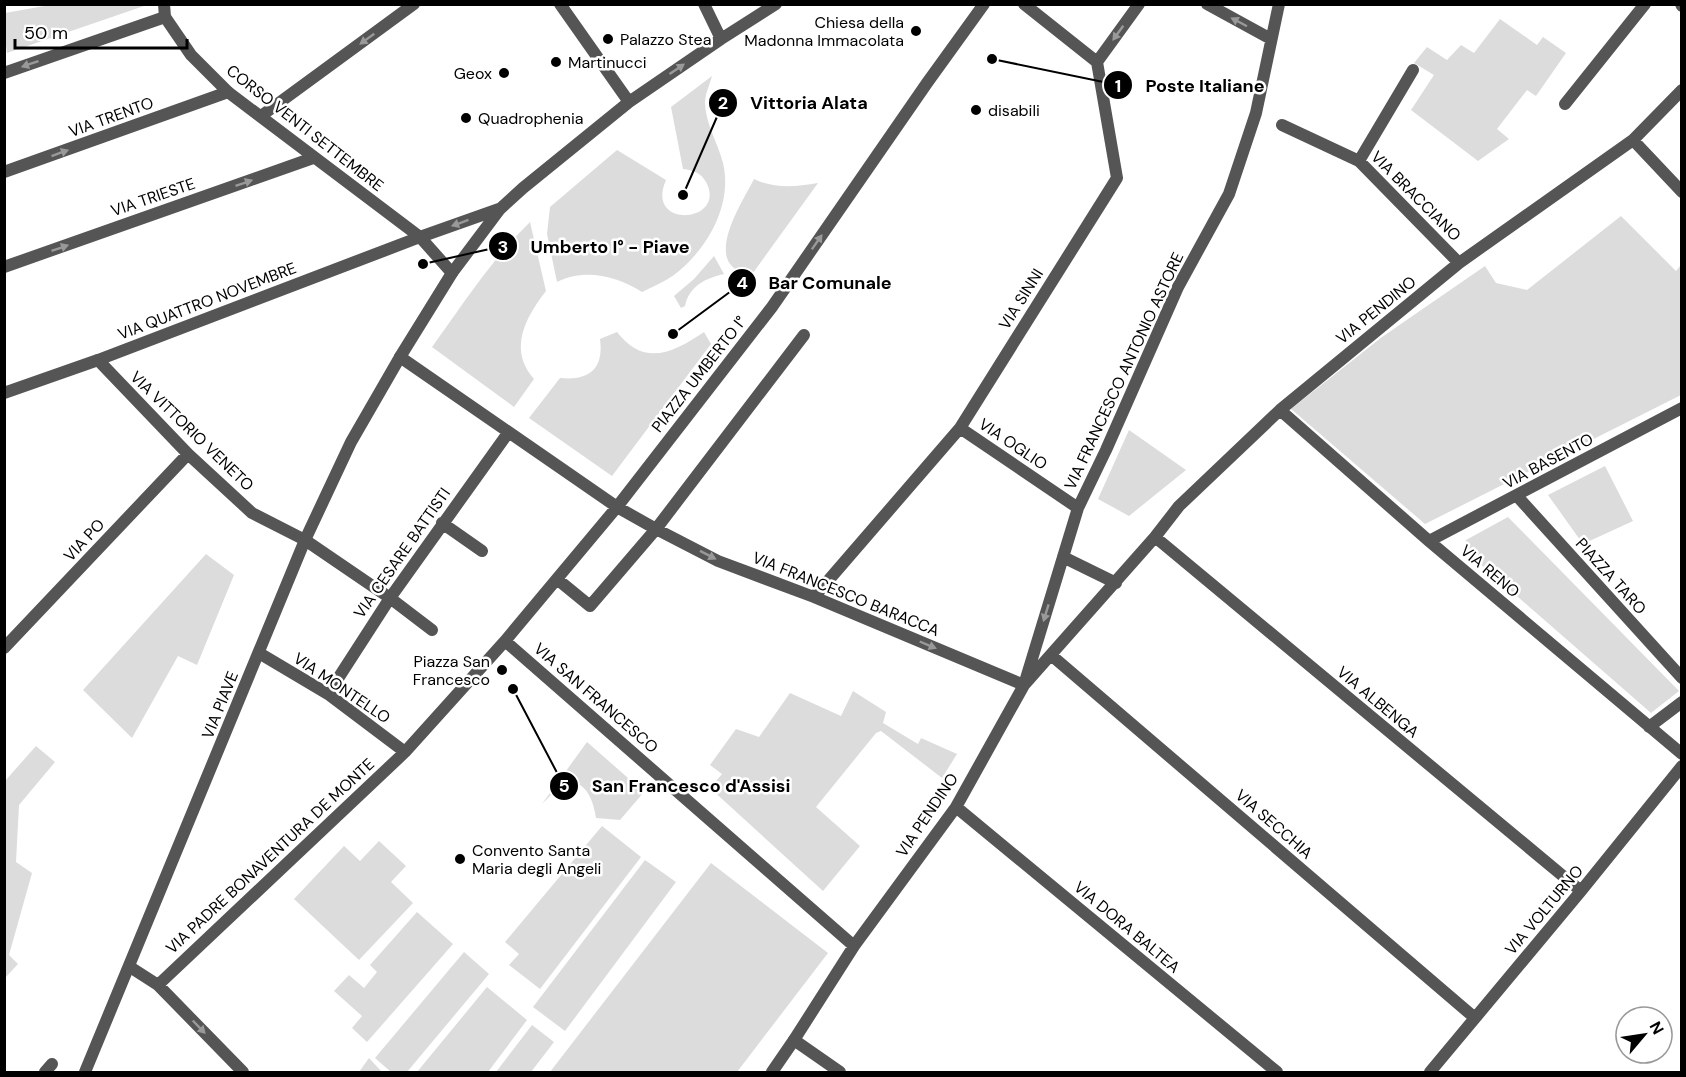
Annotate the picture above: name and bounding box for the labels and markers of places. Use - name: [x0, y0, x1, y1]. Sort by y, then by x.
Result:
- place label: Chiesa della Madonna Immacolata: [744, 12, 904, 51]
- marker: Chiesa della Madonna Immacolata: [909, 24, 923, 38]
- place label: Palazzo Stea: [620, 29, 711, 50]
- marker: Palazzo Stea: [601, 32, 615, 46]
- place label: Martinucci: [568, 52, 647, 73]
- marker: Martinucci: [549, 55, 563, 69]
- place label: Geox: [454, 63, 492, 84]
- marker: Geox: [497, 66, 511, 80]
- callout: Poste Italiane: [1103, 67, 1276, 103]
- callout: Vittoria Alata: [708, 85, 879, 121]
- place label: disabili: [988, 100, 1040, 121]
- marker: disabili: [969, 103, 983, 117]
- place label: Quadrophenia: [478, 108, 583, 129]
- marker: Quadrophenia: [459, 111, 473, 125]
- callout: Umberto I° - Piave: [488, 228, 701, 264]
- callout: Bar Comunale: [727, 265, 904, 301]
- place label: Piazza San Francesco: [413, 651, 490, 690]
- marker: Piazza San Francesco: [495, 663, 509, 677]
- callout: San Francesco d'Assisi: [549, 768, 802, 804]
- place label: Convento Santa Maria degli Angeli: [472, 840, 601, 879]
- marker: Convento Santa Maria degli Angeli: [453, 852, 467, 866]

